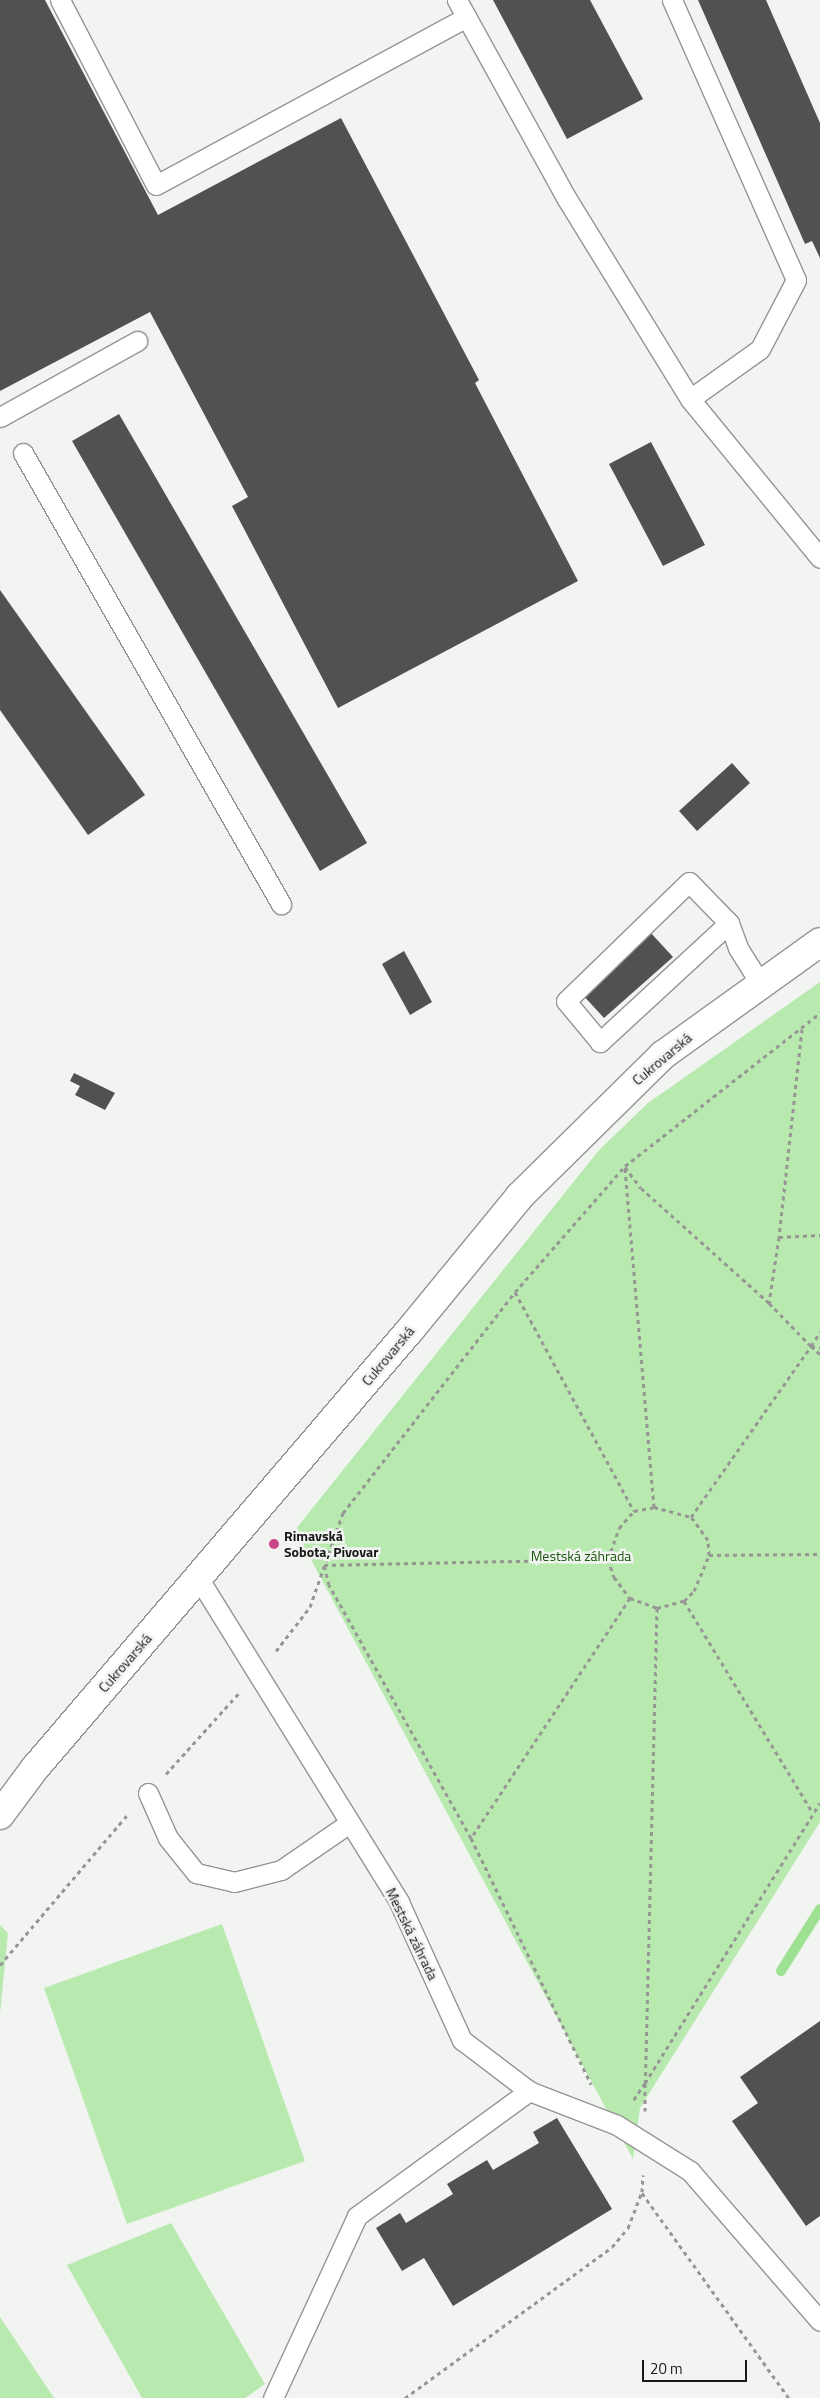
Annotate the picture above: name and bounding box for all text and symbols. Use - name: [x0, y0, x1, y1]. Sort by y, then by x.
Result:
- street label: Cukrovarská: [629, 1029, 695, 1089]
- street label: Cukrovarská: [358, 1323, 418, 1389]
- place label: Rimavská Sobota, Pivovar: [284, 1528, 378, 1560]
- marker: Rimavská Sobota, Pivovar: [268, 1538, 280, 1550]
- park label: Mestská záhrada: [531, 1548, 631, 1564]
- street label: Cukrovarská: [95, 1630, 155, 1696]
- street label: Mestská záhrada: [382, 1885, 442, 1983]
- scale bar: [645, 2350, 750, 2382]
- text: 20 m: [650, 2357, 683, 2380]

